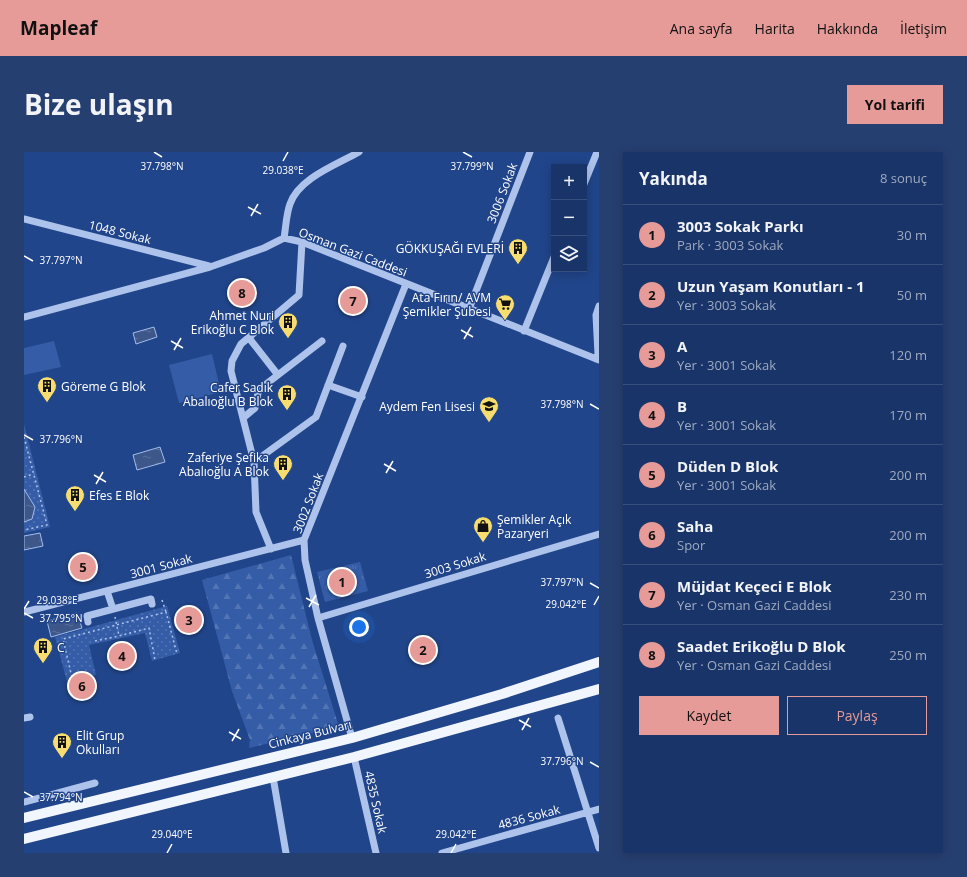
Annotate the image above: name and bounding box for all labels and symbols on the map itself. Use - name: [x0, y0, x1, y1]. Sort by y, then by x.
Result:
- text: 37.798°N: [140, 159, 184, 173]
- text: 37.799°N: [450, 159, 494, 173]
- street label: 3006 Sokak: [483, 160, 522, 226]
- text: 29.038°E: [262, 163, 304, 177]
- street label: 1048 Sokak: [87, 216, 154, 248]
- street label: Osman Gazi Caddesi: [296, 223, 410, 281]
- building icon: GÖKKUŞAĞI EVLERİ: [507, 237, 529, 265]
- place label: GÖKKUŞAĞI EVLERİ: [396, 240, 504, 257]
- text: 37.797°N: [39, 253, 83, 267]
- pin: 8: [229, 278, 255, 308]
- pin: 7: [340, 286, 366, 316]
- place label: Ata Fırın/ AVM Şemikler Şubesi: [403, 289, 491, 320]
- supermarket icon: Ata Fırın/ AVM Şemikler Şubesi: [494, 293, 516, 321]
- place label: Ahmet Nuri Erikoğlu C Blok: [191, 307, 275, 338]
- building icon: Ahmet Nuri Erikoğlu C Blok: [277, 311, 299, 339]
- building icon: Göreme G Blok: [36, 375, 58, 403]
- place label: Göreme G Blok: [61, 378, 146, 395]
- place label: Cafer Sadık Abalıoğlu B Blok: [183, 379, 274, 410]
- building icon: Cafer Sadık Abalıoğlu B Blok: [276, 383, 298, 411]
- school or university icon: Aydem Fen Lisesi: [478, 395, 500, 423]
- text: 37.798°N: [540, 397, 584, 411]
- place label: Aydem Fen Lisesi: [379, 398, 475, 415]
- text: 37.796°N: [39, 432, 83, 446]
- place label: Zaferiye Şefika Abalıoğlu A Blok: [179, 449, 270, 480]
- building icon: Zaferiye Şefika Abalıoğlu A Blok: [272, 453, 294, 481]
- street label: 3002 Sokak: [289, 470, 328, 536]
- building icon: Efes E Blok: [64, 484, 86, 512]
- place label: Efes E Blok: [89, 487, 150, 504]
- place label: Şemikler Açık Pazaryeri: [497, 511, 572, 542]
- shop icon: Şemikler Açık Pazaryeri: [472, 515, 494, 543]
- street label: 3003 Sokak: [422, 547, 489, 582]
- street label: 3001 Sokak: [128, 549, 195, 582]
- pin: 5: [70, 552, 96, 582]
- pin: 1: [329, 567, 355, 597]
- text: 37.797°N: [540, 575, 584, 589]
- text: 29.038°E: [36, 593, 78, 607]
- text: 29.042°E: [545, 597, 587, 611]
- pin: 3: [176, 605, 202, 635]
- text: 37.795°N: [39, 611, 83, 625]
- your location: [349, 617, 369, 637]
- pin: 2: [410, 635, 436, 665]
- building icon: C: [32, 636, 54, 664]
- place label: C: [57, 639, 65, 656]
- pin: 4: [109, 641, 135, 671]
- pin: 6: [69, 671, 95, 701]
- street label: Cinkaya Bulvarı: [266, 715, 354, 753]
- place label: Elit Grup Okulları: [76, 727, 124, 758]
- building icon: Elit Grup Okulları: [51, 731, 73, 759]
- text: 37.796°N: [540, 754, 584, 768]
- street label: 4835 Sokak: [361, 769, 392, 836]
- text: 37.794°N: [39, 790, 83, 804]
- street label: 4836 Sokak: [496, 800, 563, 833]
- text: 29.040°E: [151, 827, 193, 841]
- text: 29.042°E: [435, 827, 477, 841]

